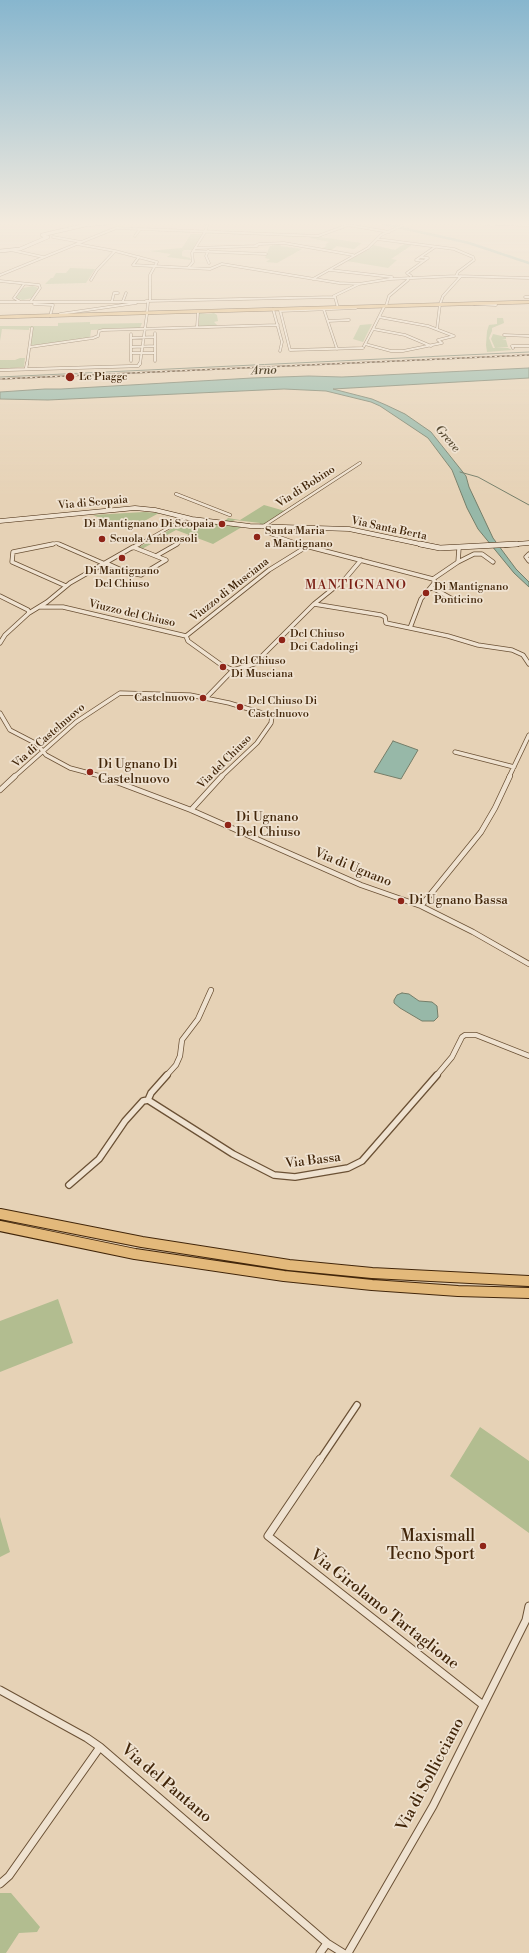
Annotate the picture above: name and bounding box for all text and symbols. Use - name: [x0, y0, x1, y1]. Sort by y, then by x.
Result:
- water label: Arno: [251, 363, 277, 379]
- place label: Le Piagge: [79, 370, 128, 384]
- marker: Le Piagge: [64, 371, 76, 383]
- water label: Greve: [431, 423, 463, 455]
- street label: Via di Bobino: [274, 463, 338, 511]
- street label: Via di Scopaia: [58, 493, 128, 513]
- street label: Via Santa Berta: [350, 515, 428, 543]
- place label: Di Mantignano Di Scopaia: [84, 517, 214, 531]
- marker: Di Mantignano Di Scopaia: [217, 519, 227, 529]
- place label: Santa Maria a Mantignano: [265, 524, 333, 550]
- place label: Scuola Ambrosoli: [110, 532, 198, 546]
- marker: Santa Maria a Mantignano: [252, 532, 262, 542]
- marker: Scuola Ambrosoli: [97, 534, 107, 544]
- marker: Di Mantignano Del Chiuso: [117, 553, 127, 563]
- street label: Viuzzo di Musciana: [188, 555, 272, 625]
- place label: Di Mantignano Del Chiuso: [85, 564, 159, 590]
- district label: MANTIGNANO: [305, 578, 407, 594]
- place label: Di Mantignano Ponticino: [434, 580, 508, 606]
- marker: Di Mantignano Ponticino: [421, 588, 431, 598]
- street label: Viuzzo del Chiuso: [87, 598, 177, 630]
- place label: Del Chiuso Dei Cadolingi: [290, 627, 358, 653]
- marker: Del Chiuso Dei Cadolingi: [277, 635, 287, 645]
- place label: Del Chiuso Di Musciana: [231, 654, 293, 680]
- marker: Del Chiuso Di Musciana: [218, 662, 228, 672]
- place label: Castelnuovo: [134, 691, 195, 705]
- marker: Castelnuovo: [198, 693, 208, 703]
- place label: Del Chiuso Di Castelnuovo: [248, 694, 317, 720]
- street label: Via di Castelnuovo: [10, 701, 88, 771]
- marker: Del Chiuso Di Castelnuovo: [235, 702, 245, 712]
- street label: Via del Chiuso: [195, 732, 255, 792]
- place label: Di Ugnano Di Castelnuovo: [98, 757, 178, 788]
- marker: Di Ugnano Di Castelnuovo: [85, 767, 95, 777]
- place label: Di Ugnano Del Chiuso: [236, 810, 301, 841]
- marker: Di Ugnano Del Chiuso: [223, 820, 233, 830]
- street label: Via di Ugnano: [312, 845, 394, 891]
- place label: Di Ugnano Bassa: [409, 893, 508, 909]
- marker: Di Ugnano Bassa: [396, 896, 406, 906]
- street label: Via Bassa: [284, 1150, 342, 1172]
- place label: Maxismall Tecno Sport: [387, 1527, 475, 1565]
- marker: Maxismall Tecno Sport: [478, 1541, 488, 1551]
- street label: Via Girolamo Tartaglione: [306, 1546, 462, 1674]
- street label: Via di Sollicciano: [393, 1715, 469, 1835]
- street label: Via del Pantano: [117, 1740, 215, 1828]

